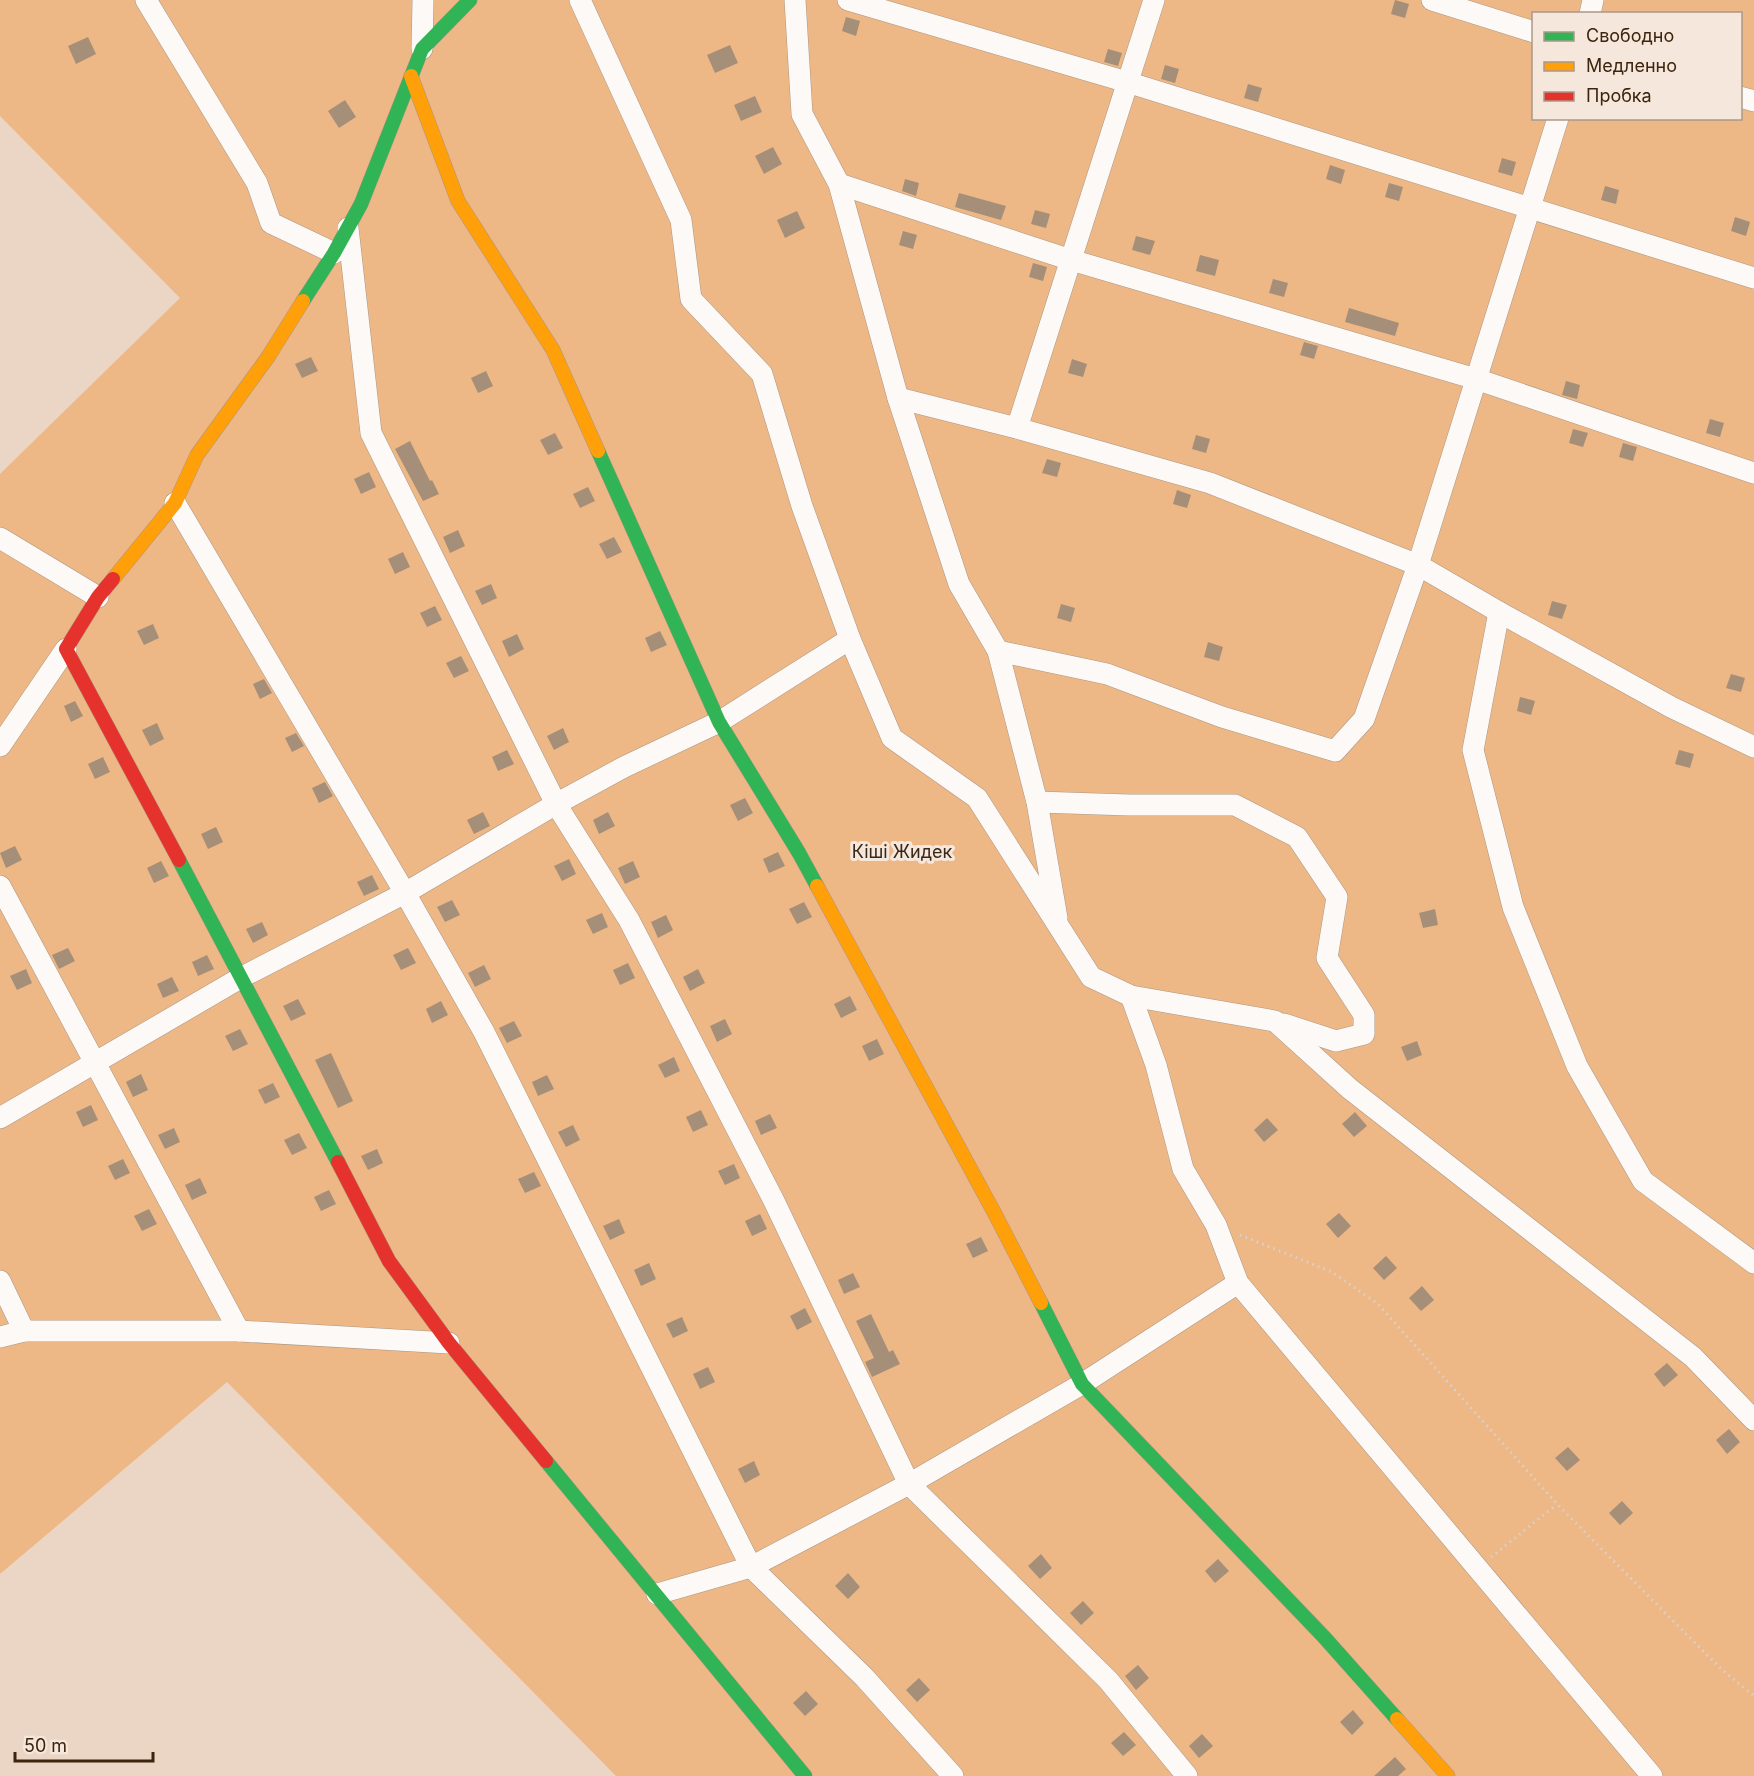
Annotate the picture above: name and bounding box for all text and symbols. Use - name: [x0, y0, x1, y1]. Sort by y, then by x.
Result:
- legend: [1532, 12, 1742, 120]
- text: Свободно: [1586, 25, 1674, 46]
- text: Медленно: [1586, 55, 1677, 76]
- text: Пробка: [1586, 85, 1652, 106]
- park label: Кіші Жидек: [852, 841, 952, 862]
- scale bar: [15, 1725, 153, 1763]
- text: 50 m: [24, 1735, 67, 1756]

